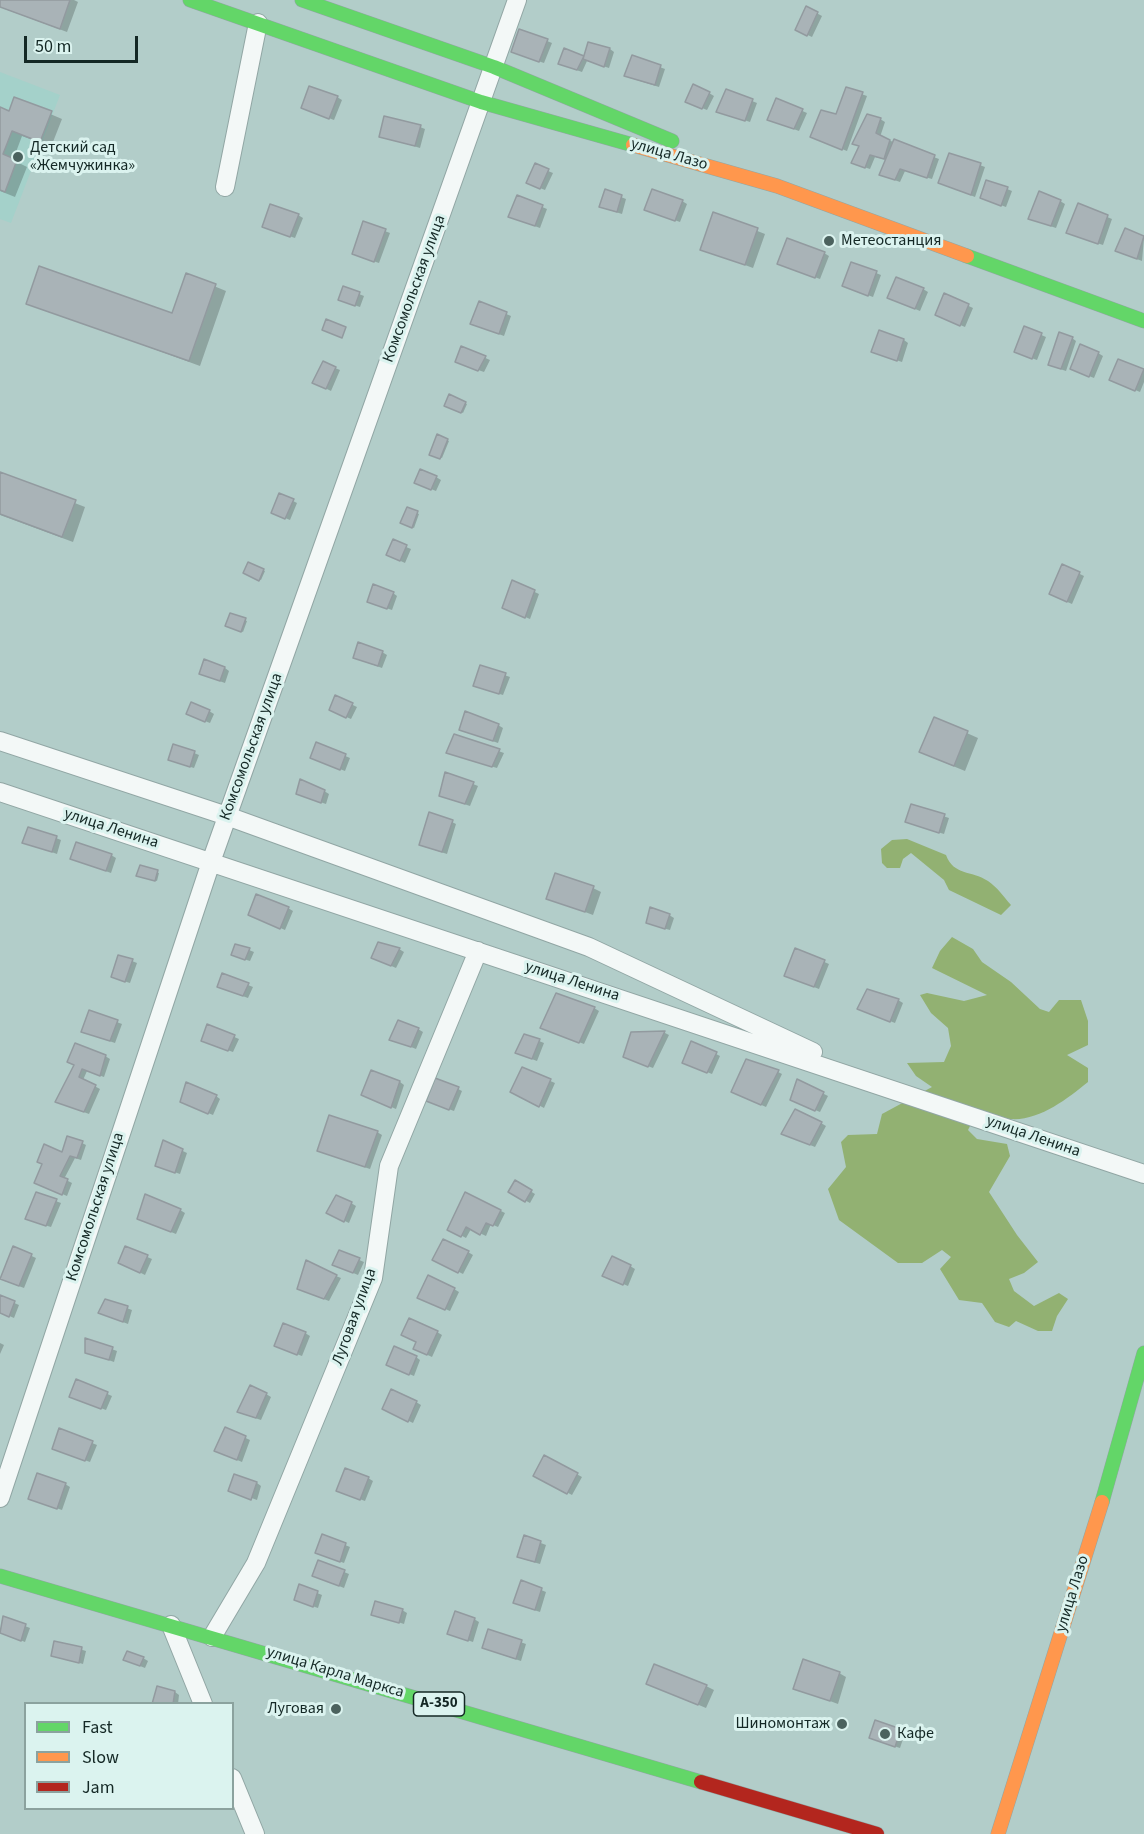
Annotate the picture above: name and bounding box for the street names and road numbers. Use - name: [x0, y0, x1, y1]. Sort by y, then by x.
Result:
- street label: улица Лазо: [628, 135, 710, 175]
- street label: Комсомольская улица: [379, 213, 451, 365]
- street label: Комсомольская улица: [216, 671, 288, 823]
- street label: улица Ленина: [61, 805, 161, 853]
- street label: улица Ленина: [522, 958, 622, 1006]
- street label: улица Ленина: [983, 1112, 1083, 1162]
- street label: Комсомольская улица: [63, 1130, 129, 1284]
- street label: Луговая улица: [329, 1266, 381, 1368]
- street label: улица Лазо: [1052, 1553, 1094, 1635]
- street label: улица Карла Маркса: [264, 1643, 406, 1703]
- road number: А-350: [414, 1692, 464, 1716]

